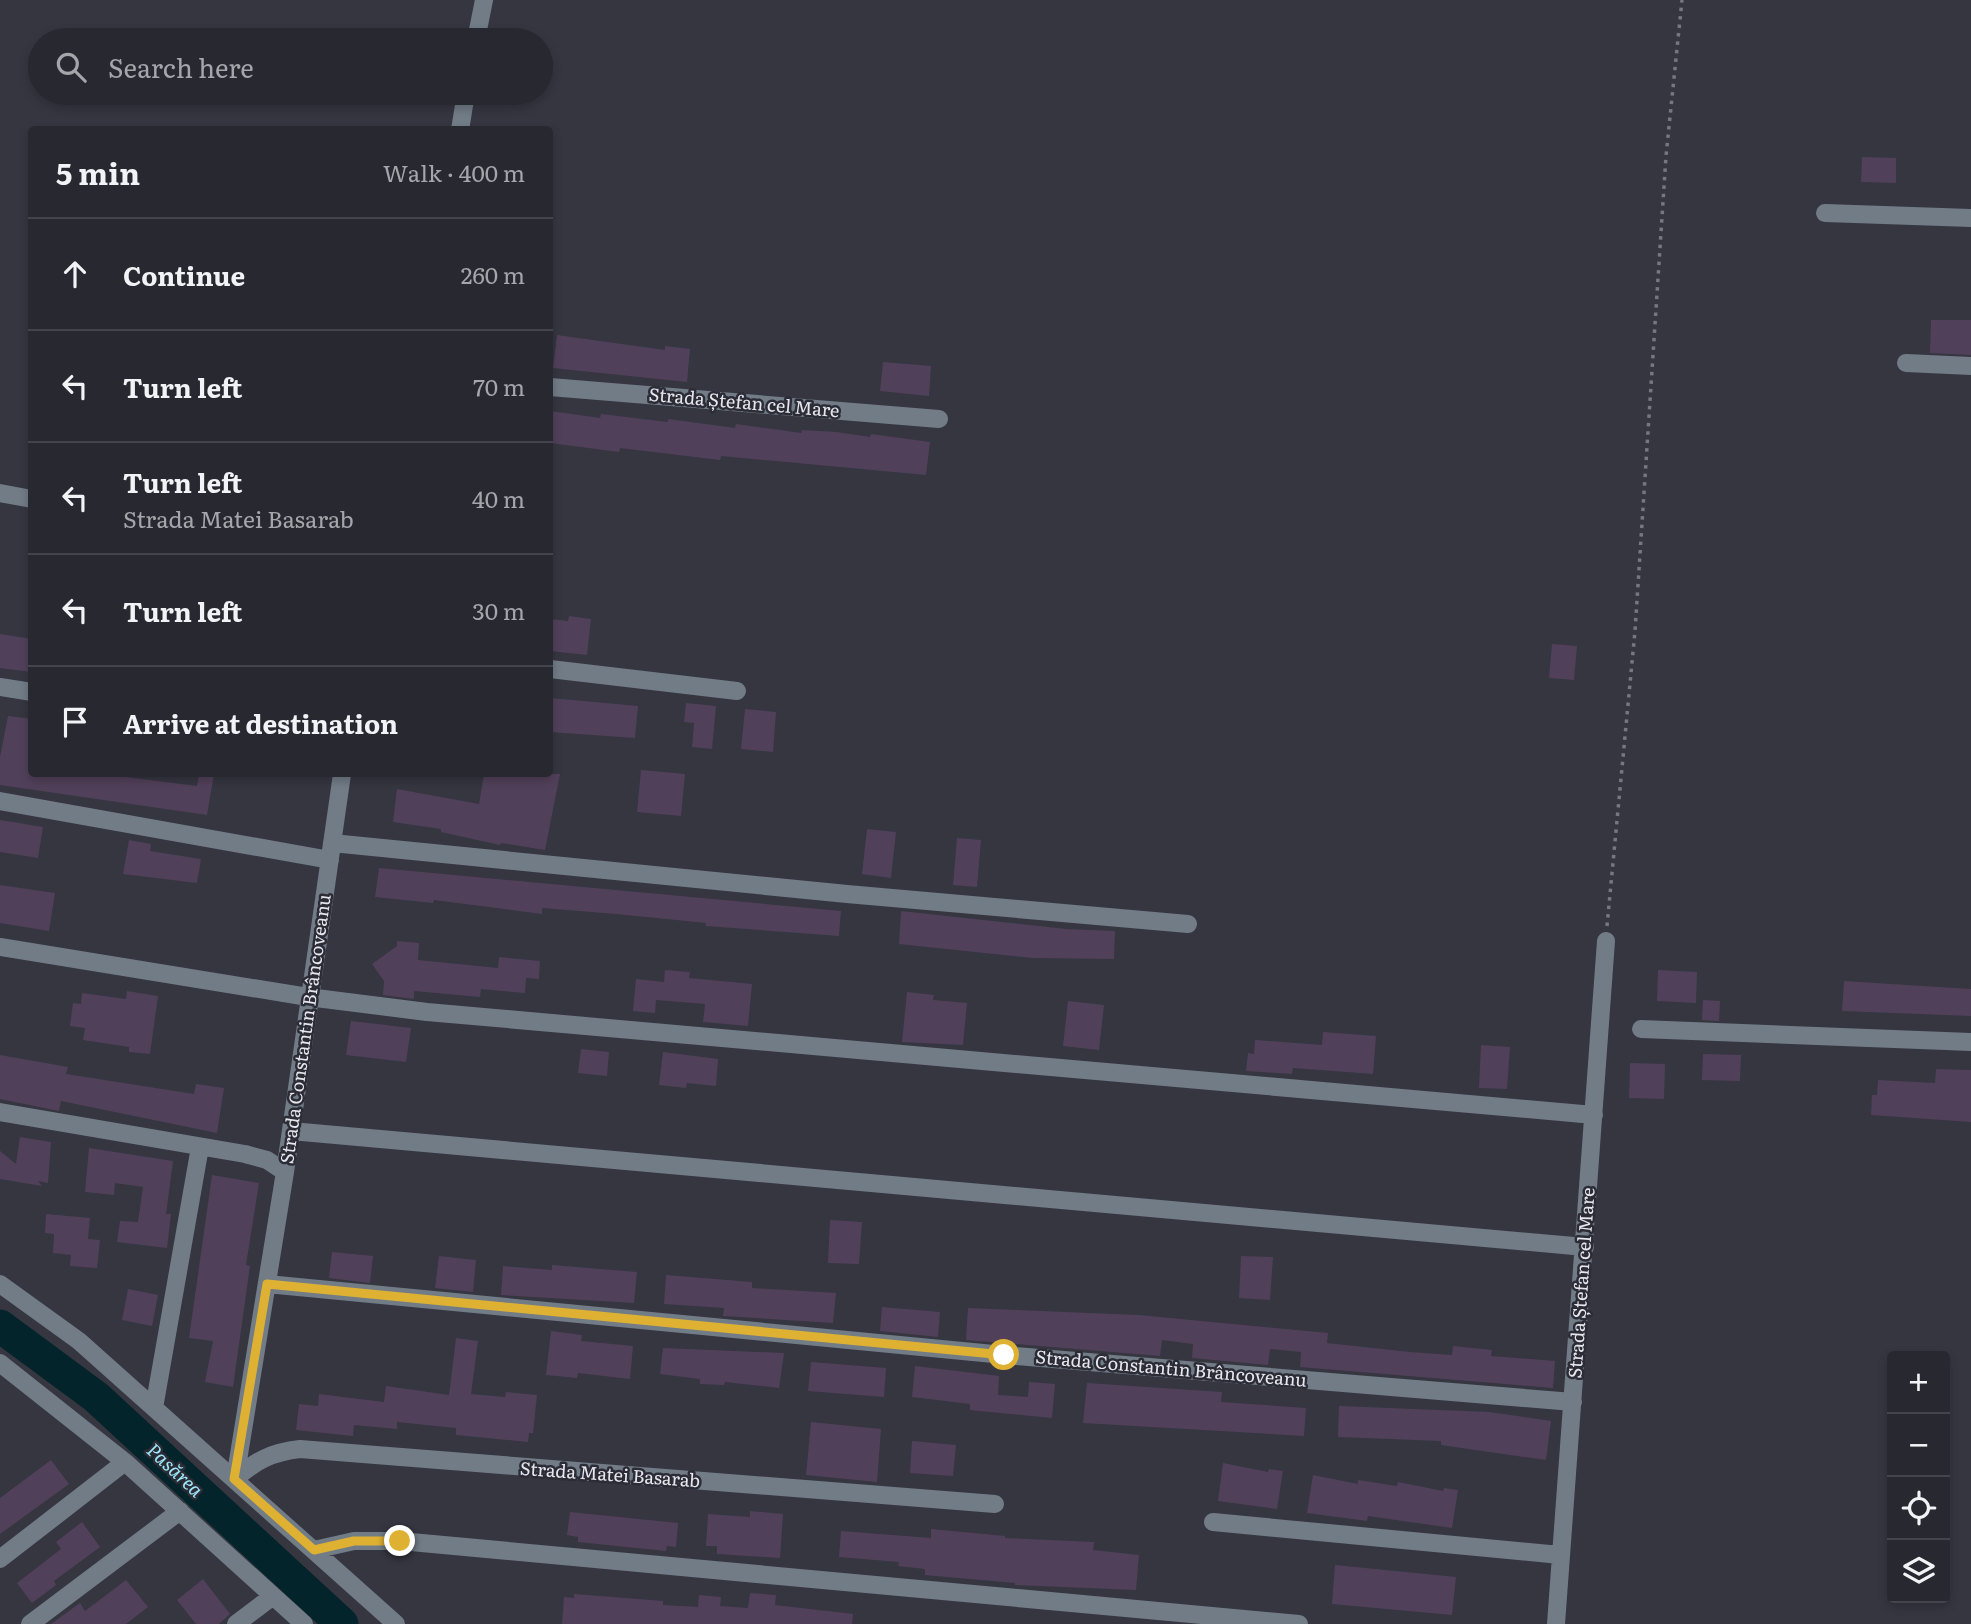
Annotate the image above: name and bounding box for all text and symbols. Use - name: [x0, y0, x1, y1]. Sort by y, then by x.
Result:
- search box: [28, 28, 553, 105]
- text: Search here: [108, 47, 254, 86]
- icon: search: [52, 48, 90, 86]
- text: 5 min: [56, 150, 140, 194]
- text: Walk · 400 m: [383, 155, 525, 189]
- icon: ahead: [56, 255, 94, 293]
- text: Continue: [123, 255, 245, 294]
- text: 260 m: [461, 257, 525, 291]
- icon: left: [56, 367, 94, 405]
- text: Turn left: [123, 367, 242, 406]
- text: 70 m: [473, 369, 525, 403]
- street label: Strada Ștefan cel Mare: [648, 380, 841, 423]
- text: Turn left: [123, 462, 242, 501]
- icon: left: [56, 479, 94, 517]
- text: 40 m: [472, 481, 525, 515]
- text: Strada Matei Basarab: [123, 501, 354, 535]
- icon: left: [56, 591, 94, 629]
- text: Turn left: [123, 591, 242, 630]
- text: 30 m: [472, 593, 525, 627]
- icon: arrive: [56, 703, 94, 741]
- text: Arrive at destination: [123, 703, 398, 742]
- street label: Strada Constantin Brâncoveanu: [272, 892, 337, 1165]
- street label: Strada Ștefan cel Mare: [1560, 1187, 1601, 1379]
- route start: [988, 1339, 1019, 1370]
- street label: Strada Constantin Brâncoveanu: [1034, 1342, 1308, 1393]
- map controls: [1887, 1351, 1950, 1603]
- button: +: [1887, 1351, 1950, 1414]
- button: −: [1887, 1414, 1950, 1477]
- water label: Pasărea: [141, 1436, 210, 1503]
- street label: Strada Matei Basarab: [519, 1454, 701, 1493]
- button: locate: [1887, 1477, 1950, 1540]
- route end: [384, 1525, 415, 1556]
- button: layers: [1887, 1540, 1950, 1603]

